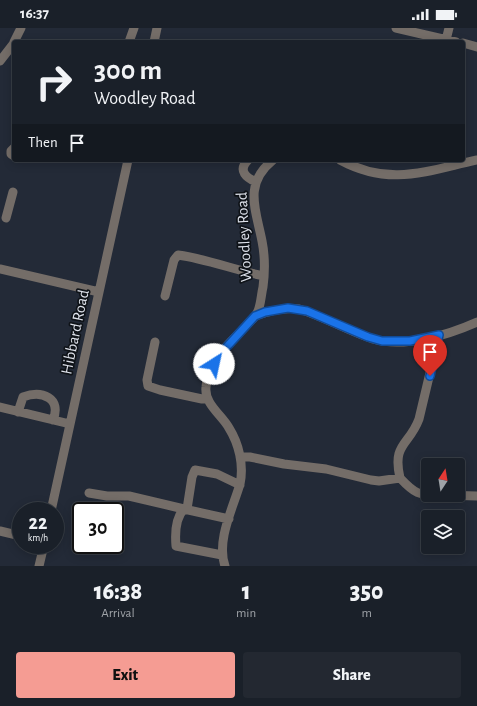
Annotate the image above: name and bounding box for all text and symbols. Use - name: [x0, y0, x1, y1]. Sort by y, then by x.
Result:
- text: 16:37: [20, 6, 49, 21]
- icon: right: [28, 56, 80, 108]
- text: 300 m: [94, 57, 162, 85]
- text: Woodley Road: [94, 90, 195, 108]
- icon: arrive: [66, 132, 88, 154]
- text: Then: [28, 135, 58, 150]
- street label: Woodley Road: [234, 191, 255, 282]
- street label: Hibbard Road: [58, 288, 92, 376]
- pin: [413, 335, 447, 376]
- icon: arrive: [419, 341, 441, 363]
- position arrow: [193, 343, 235, 385]
- north arrow: [421, 458, 465, 502]
- map controls: [421, 458, 465, 554]
- speed limit sign: 30: [72, 502, 124, 554]
- button: layers: [421, 510, 465, 554]
- text: 22: [29, 513, 47, 533]
- text: km/h: [28, 533, 48, 543]
- text: 16:38: [94, 580, 142, 604]
- text: 1: [242, 580, 250, 604]
- text: 350: [350, 580, 383, 604]
- text: Arrival: [101, 607, 135, 620]
- text: min: [236, 607, 256, 620]
- text: m: [361, 607, 372, 620]
- button: Exit: [16, 652, 235, 698]
- button: Share: [243, 652, 461, 698]

